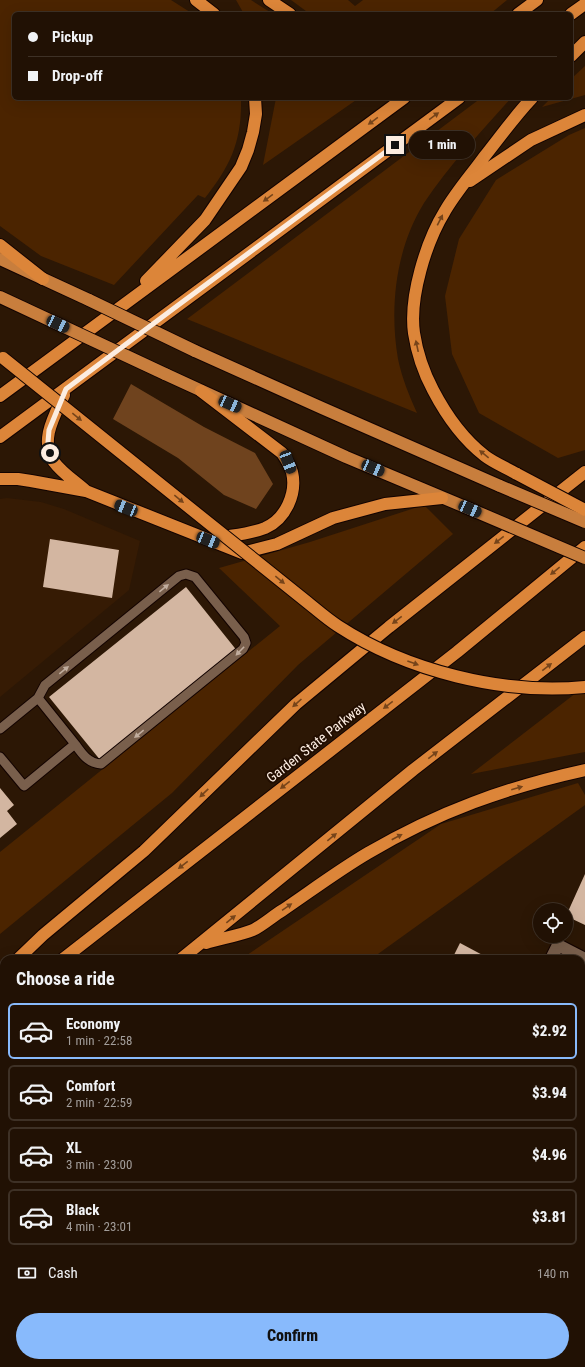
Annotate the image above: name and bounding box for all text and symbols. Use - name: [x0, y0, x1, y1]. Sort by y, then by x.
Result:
- text: Pickup: [52, 28, 93, 46]
- text: Drop-off: [52, 67, 103, 85]
- one-way arrow: [428, 112, 439, 121]
- one-way arrow: [368, 117, 378, 125]
- callout: 1 min: [409, 131, 475, 159]
- route end: [386, 136, 404, 154]
- text: 1 min: [428, 137, 456, 152]
- one-way arrow: [263, 194, 274, 202]
- one-way arrow: [437, 214, 443, 226]
- car: [45, 313, 71, 335]
- one-way arrow: [413, 339, 419, 352]
- car: [217, 394, 243, 414]
- one-way arrow: [72, 413, 83, 422]
- route start: [41, 444, 59, 462]
- car: [278, 449, 298, 475]
- one-way arrow: [478, 450, 489, 458]
- car: [360, 458, 386, 478]
- one-way arrow: [173, 494, 184, 503]
- car: [113, 498, 139, 518]
- car: [457, 499, 483, 519]
- car: [195, 530, 221, 550]
- one-way arrow: [494, 535, 505, 544]
- one-way arrow: [549, 567, 560, 576]
- one-way arrow: [274, 576, 285, 584]
- one-way arrow: [159, 583, 170, 592]
- one-way arrow: [392, 616, 403, 624]
- one-way arrow: [235, 646, 244, 656]
- one-way arrow: [408, 660, 420, 666]
- one-way arrow: [541, 662, 552, 671]
- one-way arrow: [58, 665, 69, 674]
- street label: Garden State Parkway: [263, 698, 369, 786]
- one-way arrow: [292, 699, 303, 708]
- one-way arrow: [382, 701, 393, 710]
- one-way arrow: [134, 729, 145, 738]
- one-way arrow: [427, 751, 438, 759]
- one-way arrow: [280, 781, 291, 790]
- one-way arrow: [511, 785, 523, 791]
- one-way arrow: [198, 789, 209, 798]
- one-way arrow: [326, 832, 337, 841]
- one-way arrow: [391, 833, 402, 840]
- one-way arrow: [177, 861, 188, 870]
- one-way arrow: [282, 903, 292, 911]
- map controls: [533, 903, 573, 943]
- button: locate: [533, 903, 573, 943]
- one-way arrow: [226, 915, 237, 924]
- text: Choose a ride: [16, 968, 115, 989]
- icon: car: [18, 1013, 54, 1049]
- text: Economy: [66, 1015, 120, 1033]
- text: $2.92: [532, 1022, 567, 1040]
- text: 1 min · 22:58: [66, 1033, 132, 1048]
- icon: car: [18, 1075, 54, 1111]
- text: Comfort: [66, 1077, 115, 1095]
- text: $3.94: [532, 1084, 567, 1102]
- text: 2 min · 22:59: [66, 1095, 132, 1110]
- icon: car: [18, 1137, 54, 1173]
- text: XL: [66, 1139, 82, 1157]
- text: $4.96: [532, 1146, 567, 1164]
- text: 3 min · 23:00: [66, 1157, 132, 1172]
- icon: car: [18, 1199, 54, 1235]
- text: Black: [66, 1201, 99, 1219]
- text: $3.81: [532, 1208, 567, 1226]
- text: 4 min · 23:01: [66, 1219, 132, 1234]
- icon: cash: [16, 1262, 38, 1284]
- text: Cash: [48, 1264, 78, 1282]
- text: 140 m: [537, 1266, 569, 1281]
- button: Confirm: [16, 1313, 569, 1359]

